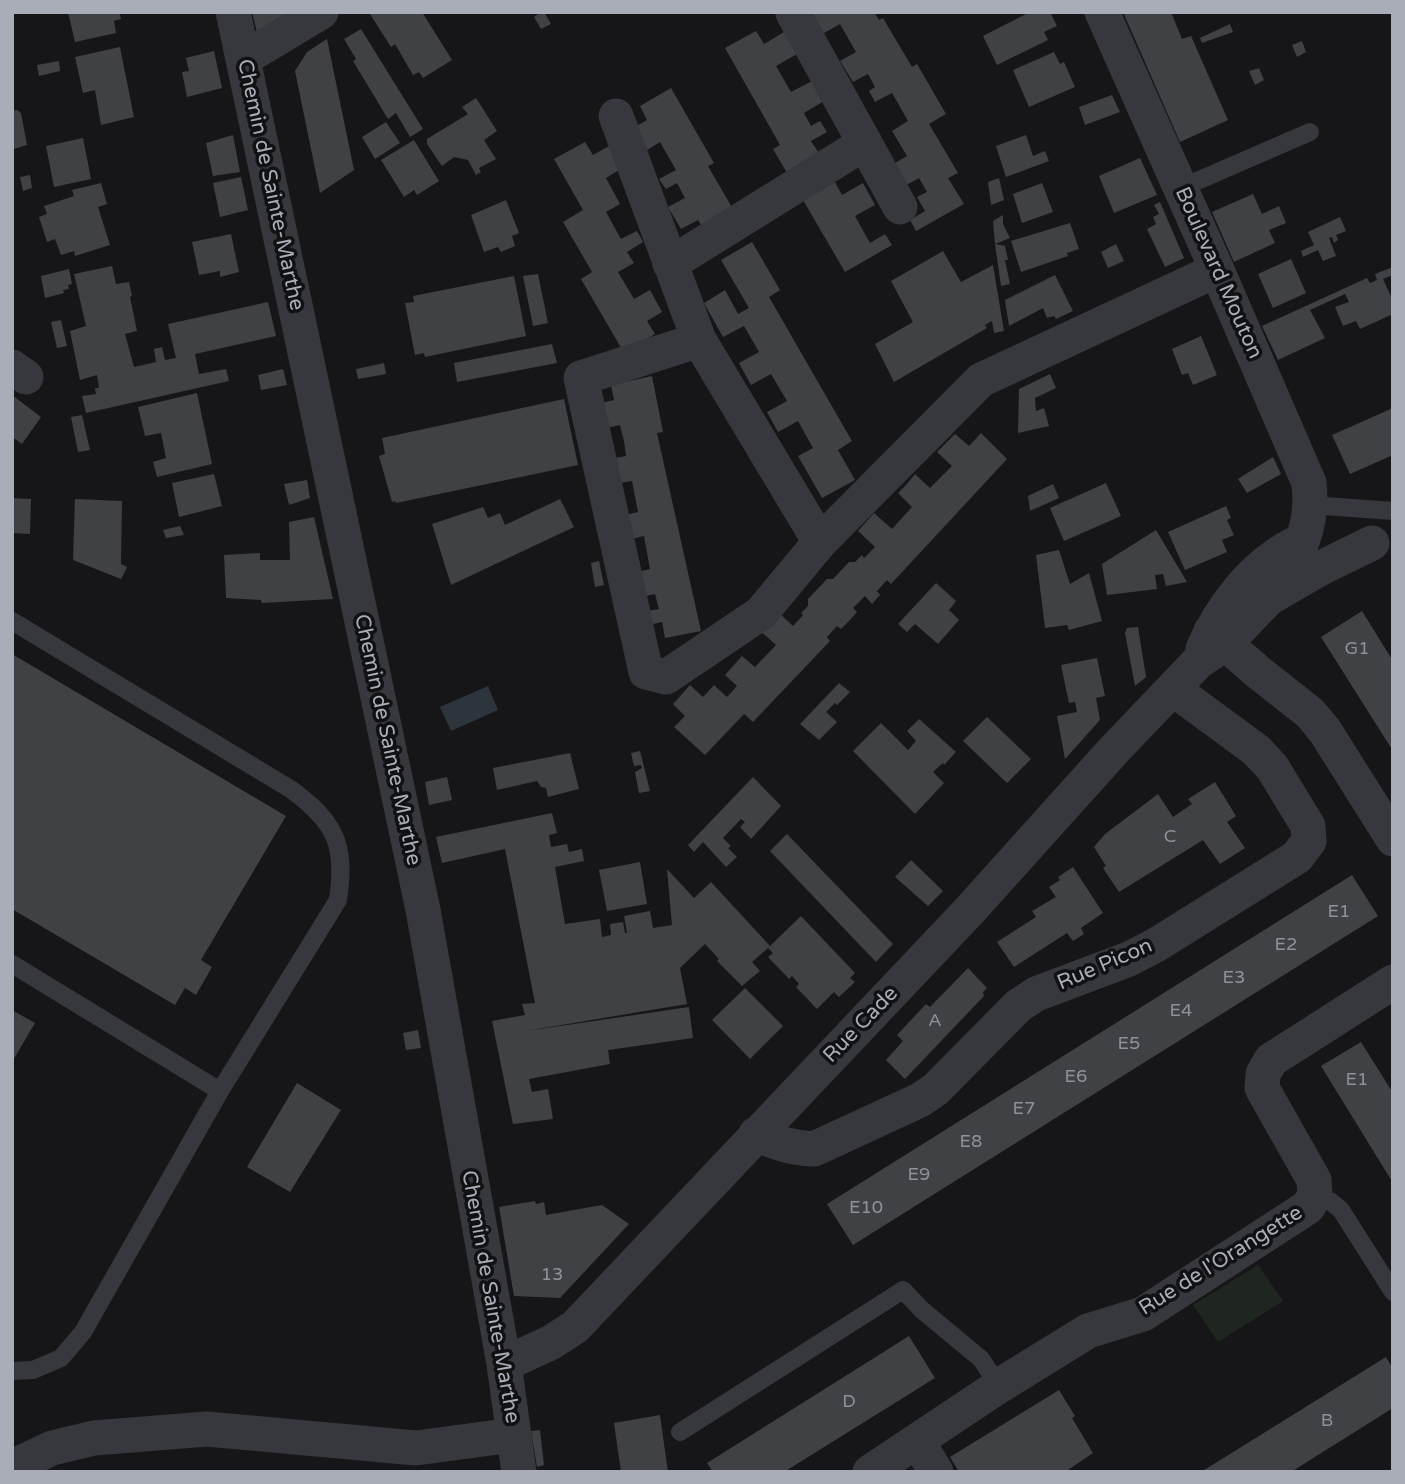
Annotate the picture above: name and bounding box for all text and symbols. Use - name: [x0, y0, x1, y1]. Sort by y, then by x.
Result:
- street label: Chemin de Sainte-Marthe: [231, 57, 309, 313]
- street label: Boulevard Mouton: [1169, 183, 1267, 363]
- street label: Chemin de Sainte-Marthe: [348, 612, 426, 868]
- house number: G1: [1345, 638, 1369, 660]
- house number: C: [1164, 826, 1176, 848]
- house number: E1: [1328, 901, 1350, 923]
- street label: Rue Picon: [1054, 934, 1156, 996]
- house number: E2: [1275, 934, 1297, 956]
- house number: E3: [1223, 967, 1245, 989]
- street label: Rue Cade: [818, 981, 904, 1069]
- house number: E4: [1170, 1000, 1192, 1022]
- house number: A: [928, 1010, 942, 1032]
- house number: E5: [1118, 1033, 1140, 1055]
- house number: E6: [1065, 1066, 1087, 1088]
- house number: E1: [1346, 1069, 1368, 1091]
- house number: E7: [1013, 1098, 1035, 1120]
- house number: E8: [960, 1131, 982, 1153]
- house number: E9: [908, 1164, 930, 1186]
- street label: Chemin de Sainte-Marthe: [455, 1169, 525, 1425]
- house number: E10: [849, 1197, 883, 1219]
- street label: Rue de l'Orangette: [1135, 1201, 1307, 1321]
- house number: 13: [541, 1264, 563, 1286]
- house number: D: [842, 1391, 856, 1413]
- house number: B: [1321, 1410, 1333, 1432]

